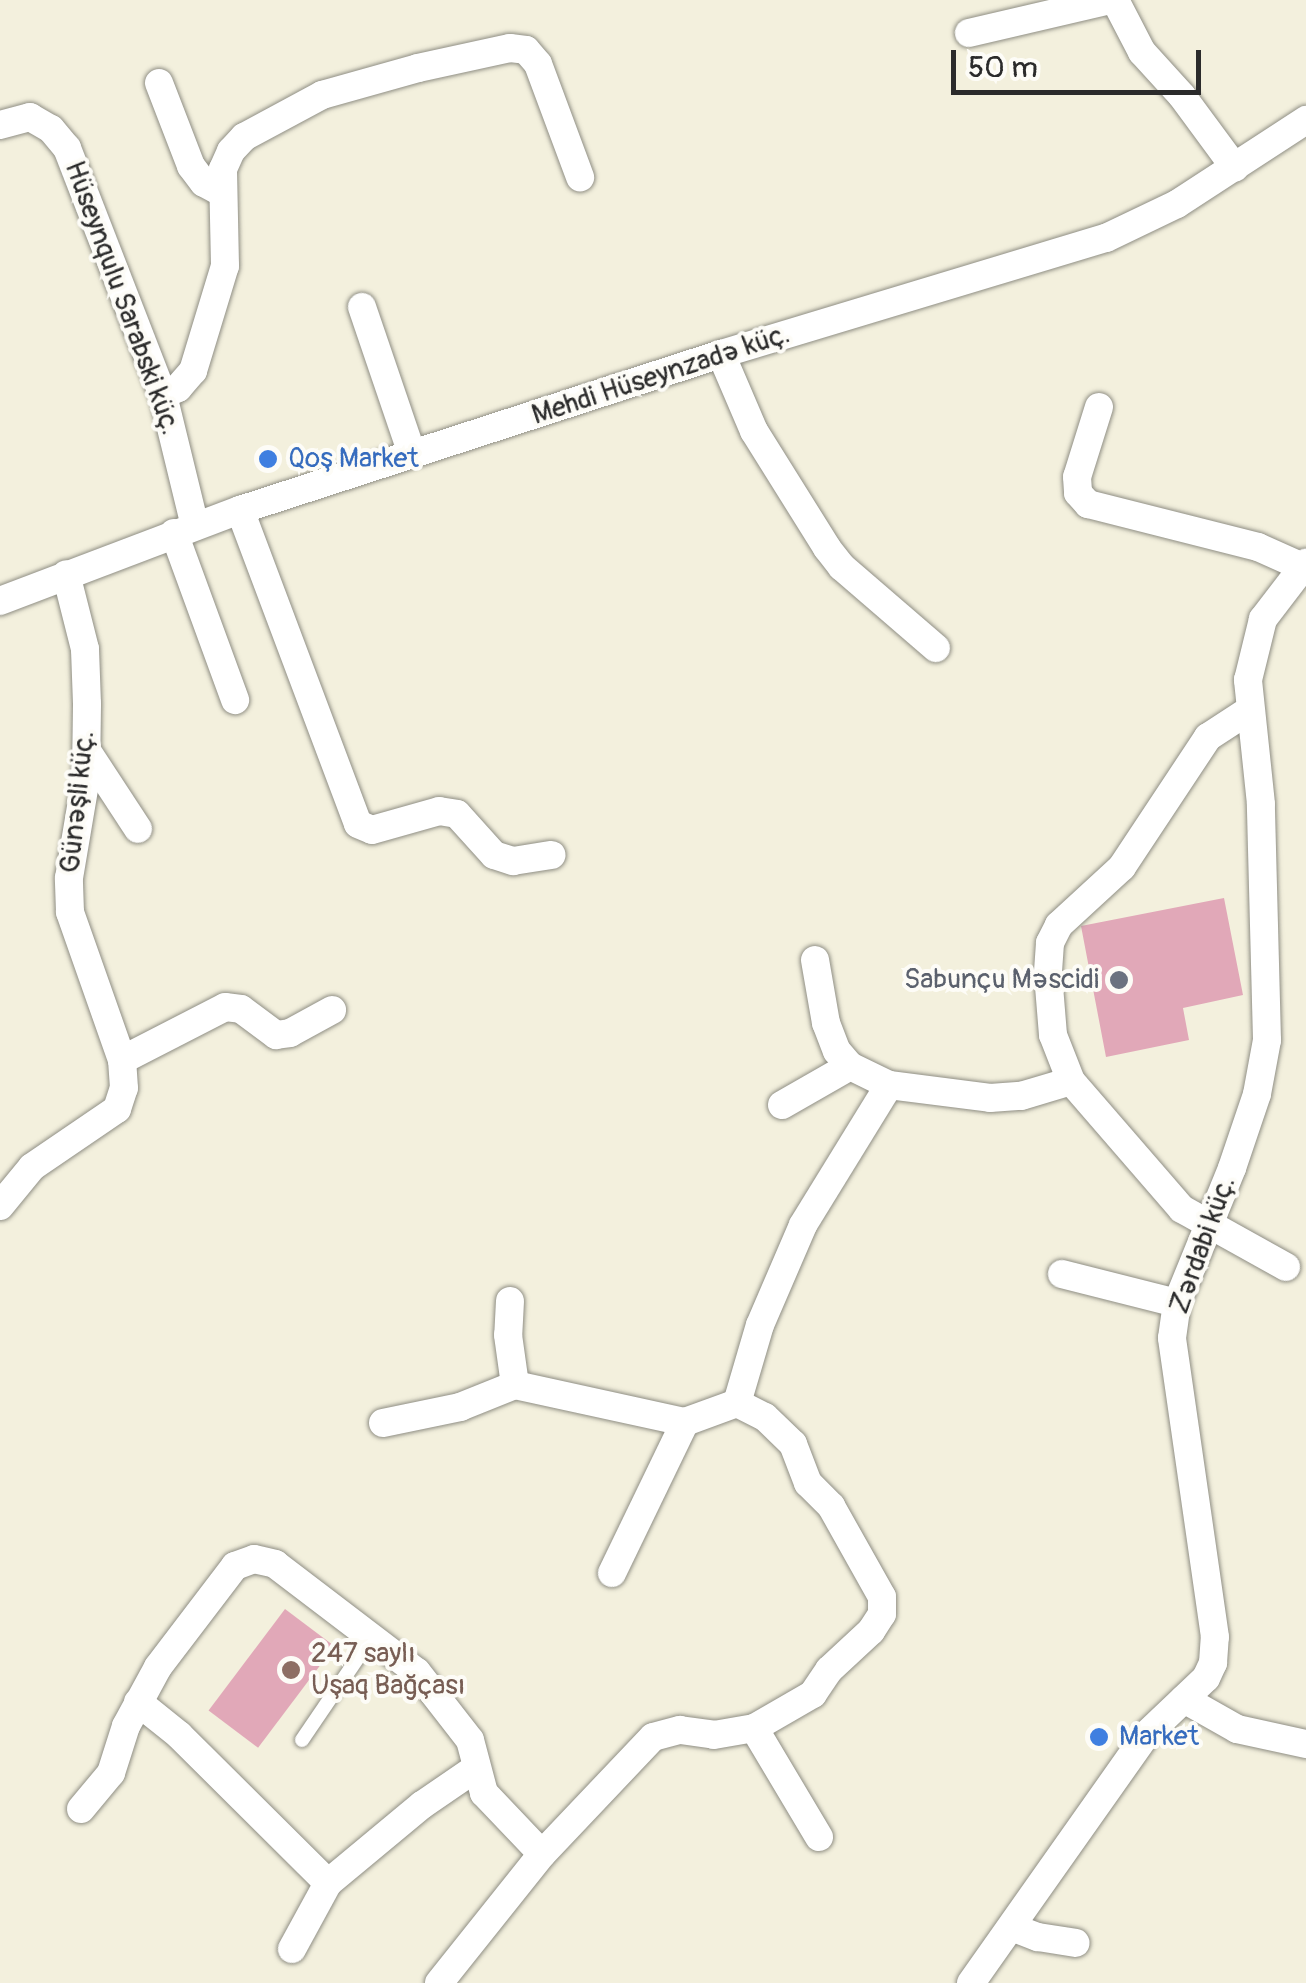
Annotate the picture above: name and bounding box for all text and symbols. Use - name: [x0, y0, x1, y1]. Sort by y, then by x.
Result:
- scale bar: [956, 30, 1206, 92]
- text: 50 m: [968, 49, 1038, 86]
- street label: Hüseynqulu Sarabski küç.: [57, 157, 187, 439]
- street label: Mehdi Hüseynzadə küç.: [528, 317, 794, 433]
- place label: Qoş Market: [288, 442, 419, 476]
- marker: Qoş Market: [257, 448, 279, 470]
- street label: Günəşli küç.: [54, 729, 102, 875]
- place label: Sabunçu Məscidi: [904, 963, 1099, 997]
- marker: Sabunçu Məscidi: [1108, 969, 1130, 991]
- street label: Zərdabi küç.: [1163, 1172, 1243, 1318]
- place label: 247 saylı Uşaq Bağçası: [311, 1637, 465, 1703]
- marker: 247 saylı Uşaq Bağçası: [280, 1659, 302, 1681]
- place label: Market: [1119, 1720, 1199, 1754]
- marker: Market: [1088, 1726, 1110, 1748]

